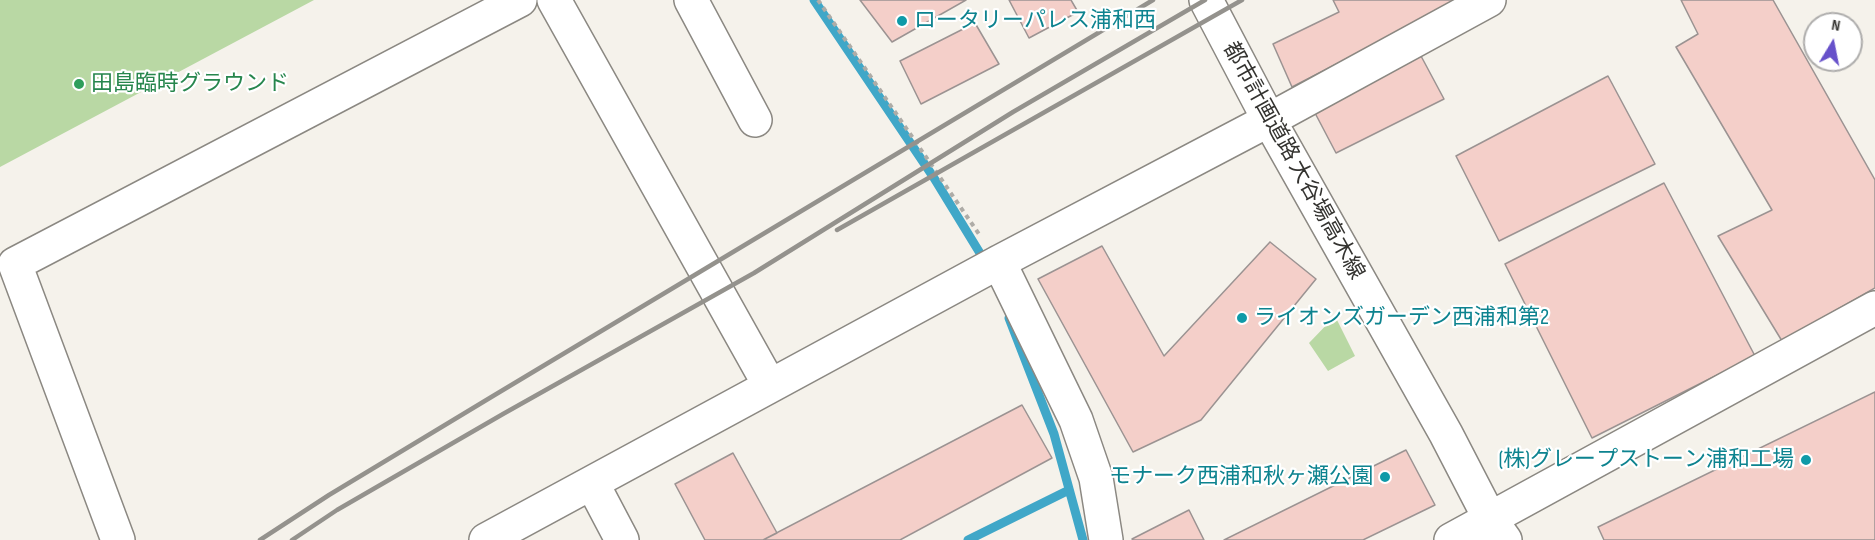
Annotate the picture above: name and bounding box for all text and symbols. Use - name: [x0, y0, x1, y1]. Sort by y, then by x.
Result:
- place label: ロータリーパレス浦和西: [914, 8, 1156, 34]
- north arrow: [1803, 12, 1863, 72]
- marker: ロータリーパレス浦和西: [895, 14, 909, 28]
- text: N: [1830, 16, 1842, 36]
- street label: 都市計画道路 大谷場高木線: [1217, 38, 1369, 284]
- place label: 田島臨時グラウンド: [91, 71, 289, 97]
- marker: 田島臨時グラウンド: [72, 77, 86, 91]
- place label: ライオンズガーデン西浦和第2: [1254, 305, 1549, 331]
- marker: ライオンズガーデン西浦和第2: [1235, 311, 1249, 325]
- place label: (株)グレープストーン浦和工場: [1498, 447, 1794, 473]
- marker: (株)グレープストーン浦和工場: [1799, 453, 1813, 467]
- place label: モナーク西浦和秋ヶ瀬公園: [1109, 464, 1373, 490]
- marker: モナーク西浦和秋ヶ瀬公園: [1378, 470, 1392, 484]

